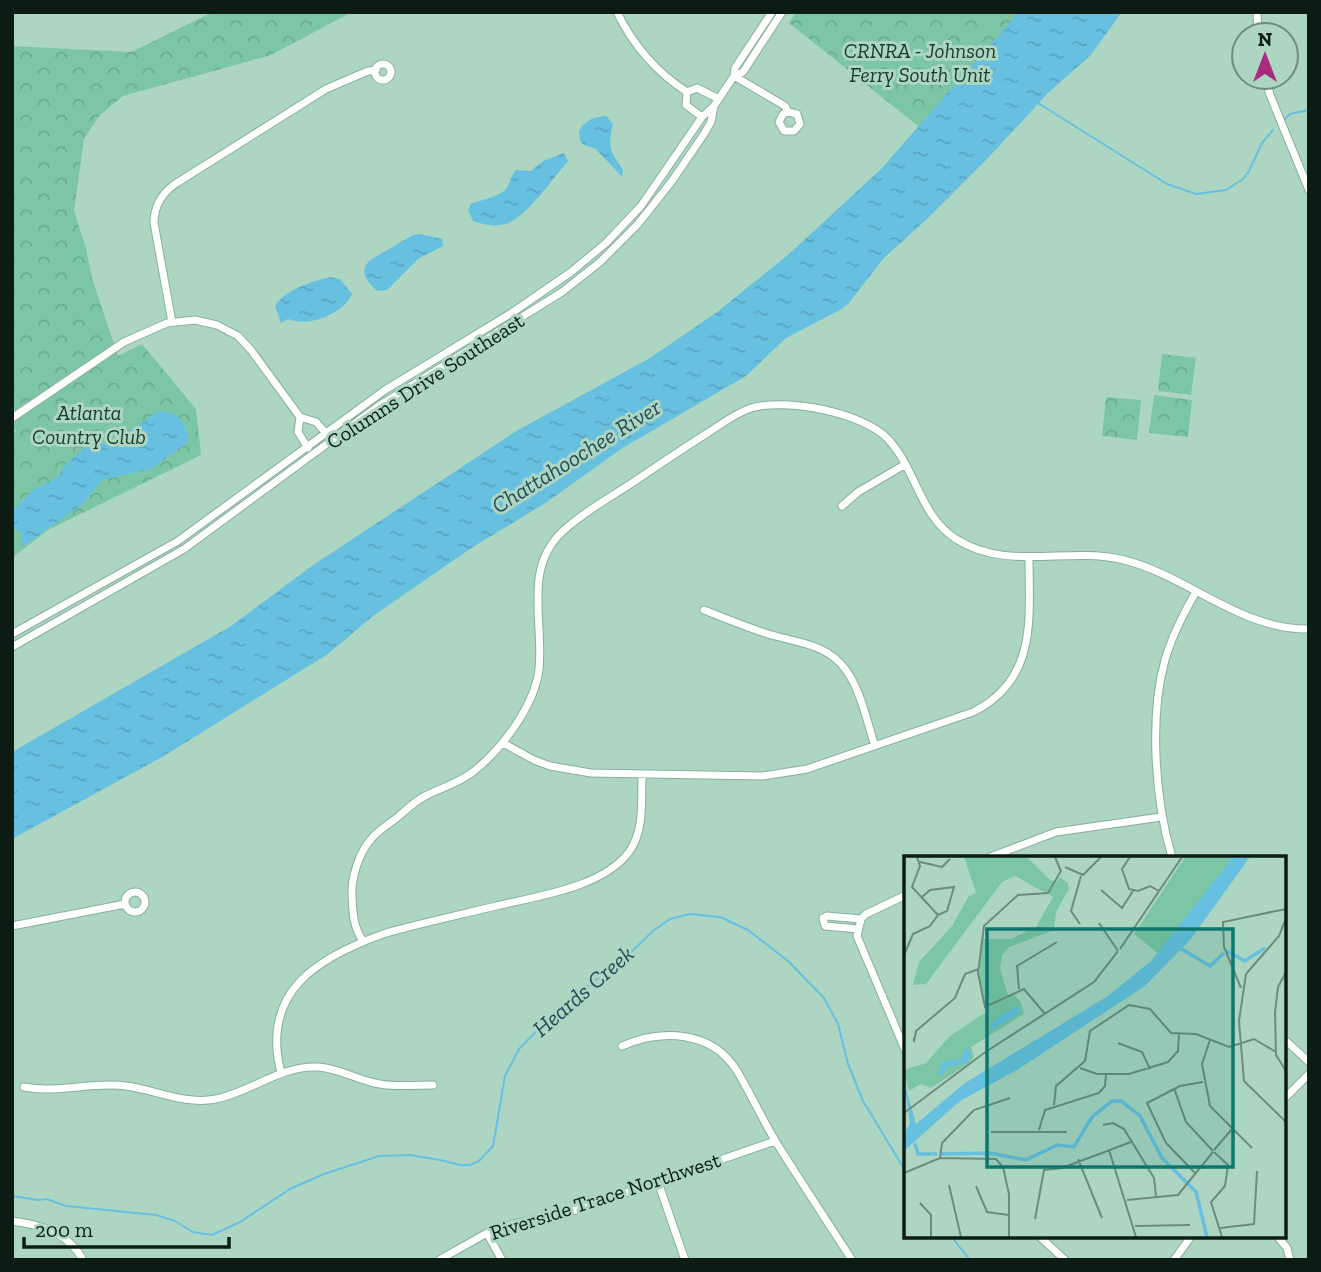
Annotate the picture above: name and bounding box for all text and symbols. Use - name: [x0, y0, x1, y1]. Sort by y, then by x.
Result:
- north arrow: [1230, 21, 1300, 91]
- text: N: [1258, 28, 1272, 51]
- park label: CRNRA - Johnson Ferry South Unit: [844, 38, 996, 87]
- street label: Columns Drive Southeast: [322, 308, 529, 454]
- water label: Chattahoochee River: [486, 393, 666, 519]
- park label: Atlanta Country Club: [32, 400, 146, 449]
- inset map: [904, 856, 1286, 1237]
- water label: Heards Creek: [527, 939, 639, 1043]
- street label: Riverside Trace Northwest: [487, 1147, 724, 1245]
- scale bar: [24, 1206, 229, 1250]
- text: 200 m: [35, 1217, 93, 1242]

